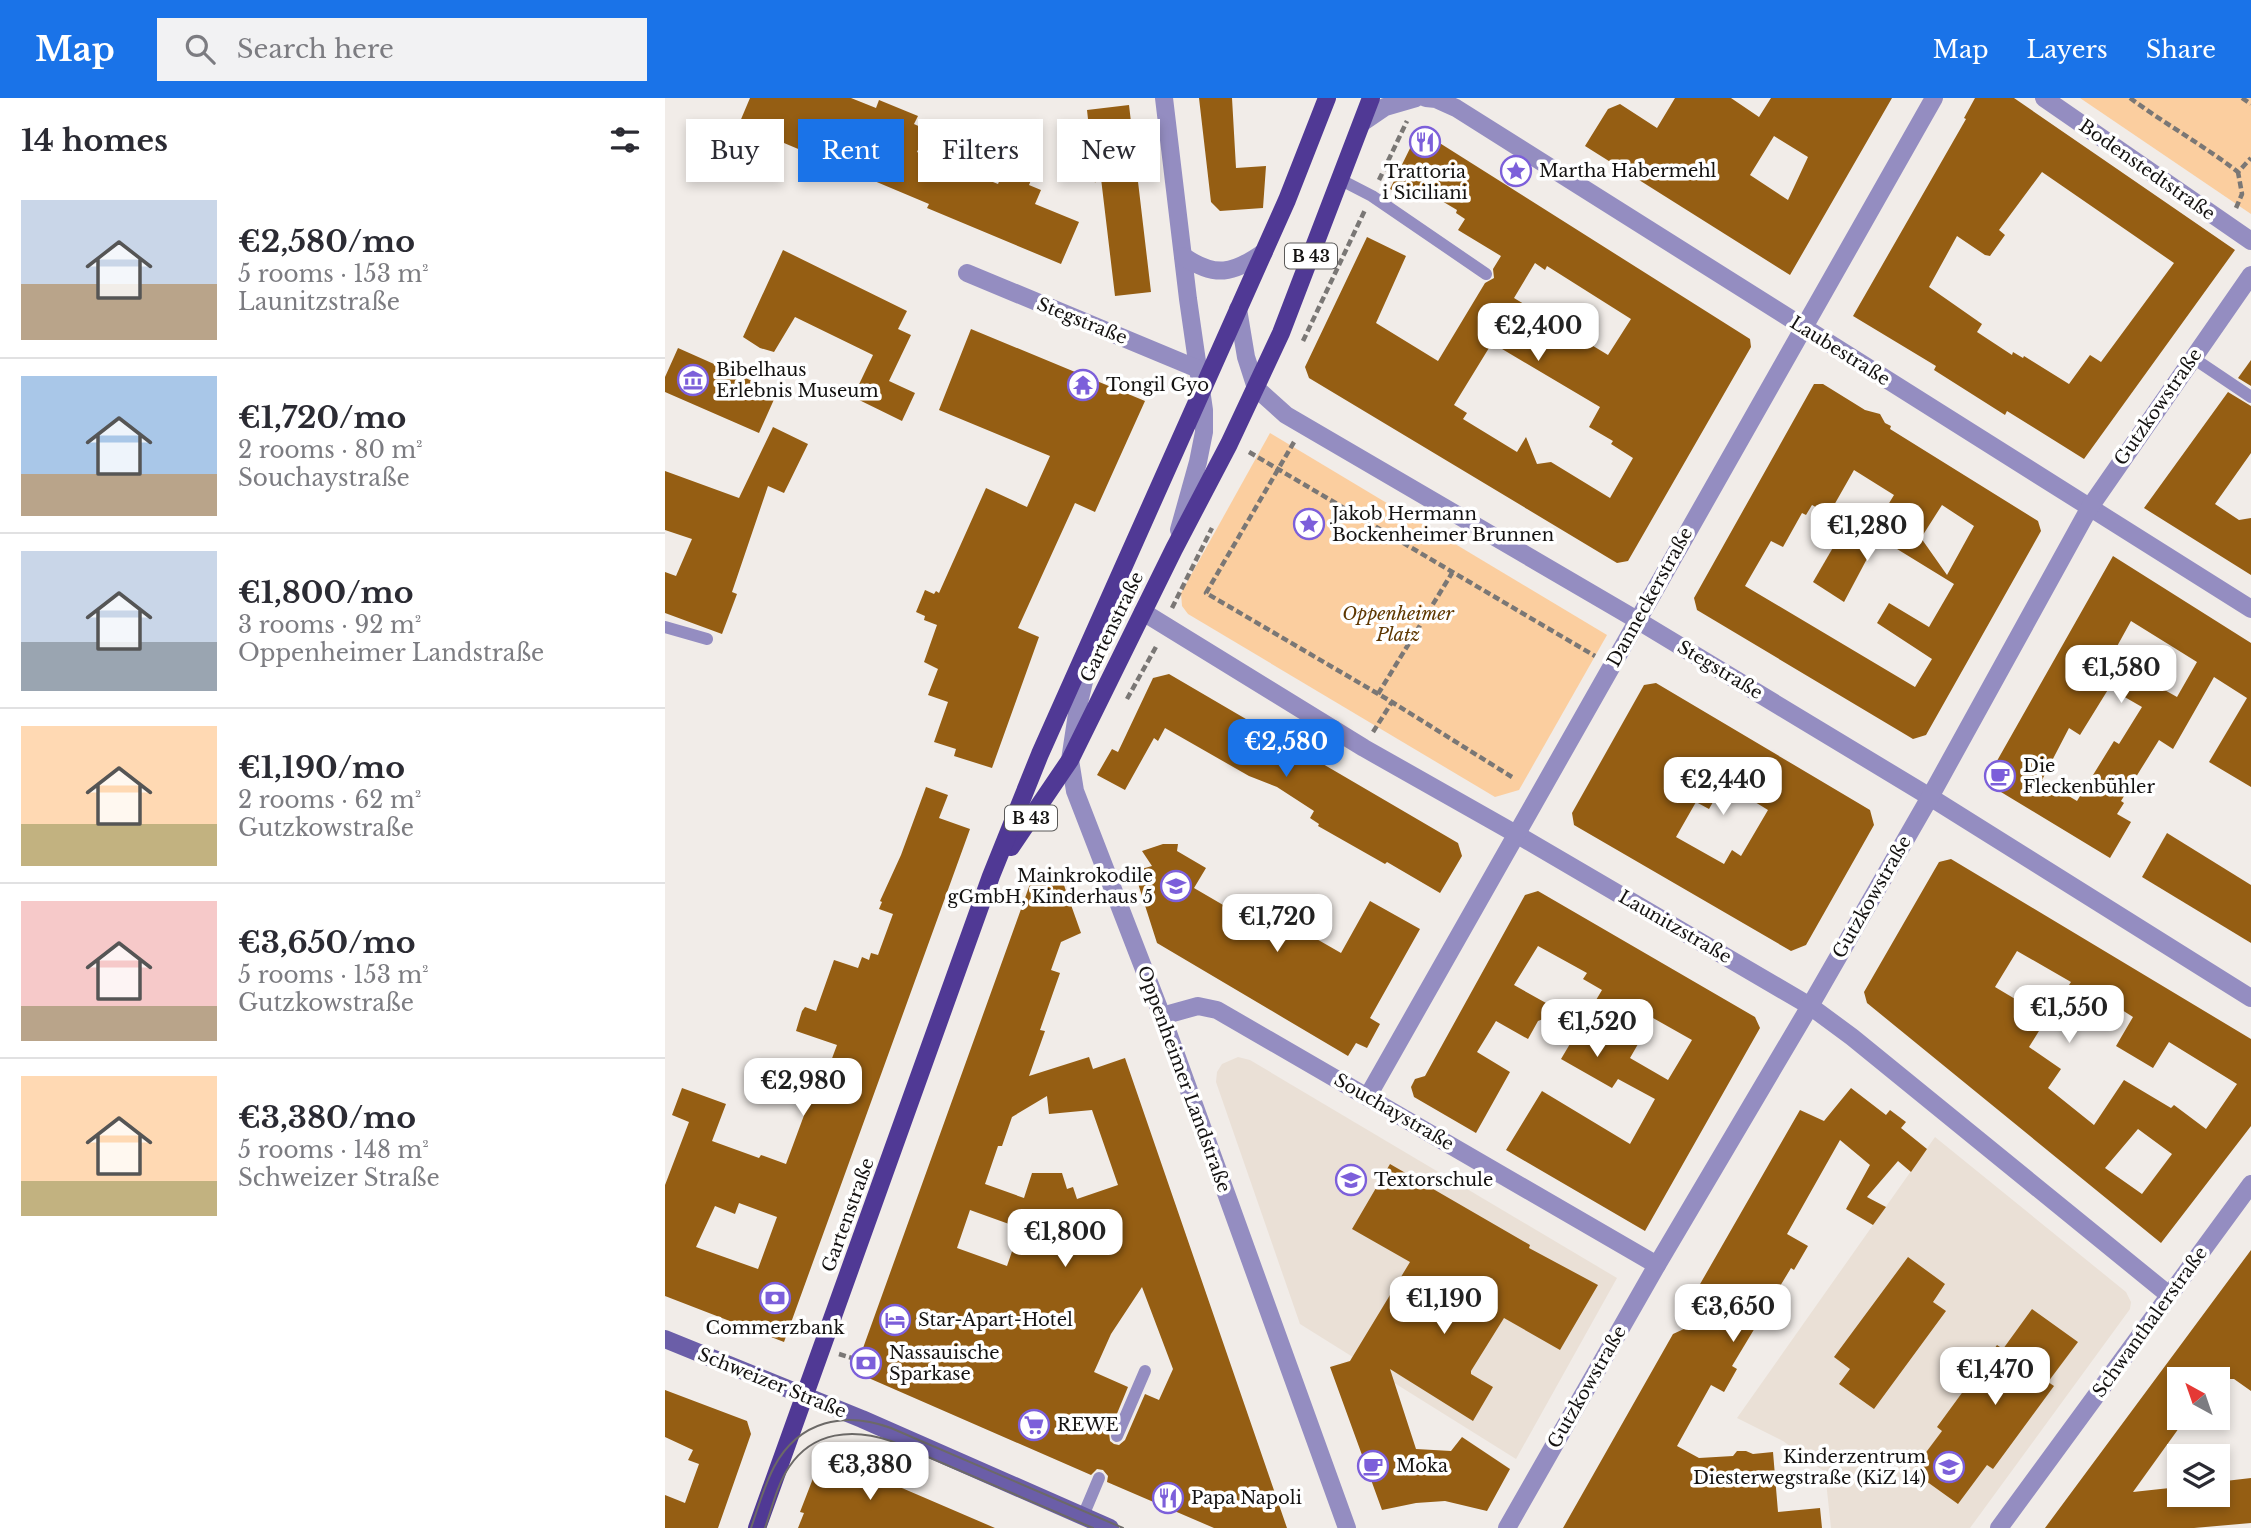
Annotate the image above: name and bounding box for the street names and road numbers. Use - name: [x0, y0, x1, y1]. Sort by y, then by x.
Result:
- street label: Bodenstedtstraße: [2075, 115, 2219, 225]
- road number: B 43: [1285, 244, 1337, 268]
- street label: Stegstraße: [1034, 293, 1130, 349]
- street label: Laubestraße: [1786, 312, 1894, 390]
- street label: Gutzkowstraße: [2109, 344, 2207, 470]
- street label: Danneckerstraße: [1603, 523, 1697, 671]
- street label: Gartenstraße: [1076, 568, 1148, 686]
- street label: Stegstraße: [1673, 636, 1767, 704]
- road number: B 43: [1005, 806, 1057, 831]
- street label: Gutzkowstraße: [1828, 832, 1916, 962]
- street label: Launitzstraße: [1615, 886, 1735, 968]
- street label: Oppenheimer Landstraße: [1133, 963, 1235, 1195]
- street label: Souchaystraße: [1330, 1069, 1458, 1155]
- street label: Gartenstraße: [817, 1155, 879, 1275]
- street label: Schwanthalerstraße: [2088, 1242, 2212, 1402]
- street label: Gutzkowstraße: [1543, 1322, 1631, 1452]
- street label: Schweizer Straße: [695, 1343, 849, 1423]

